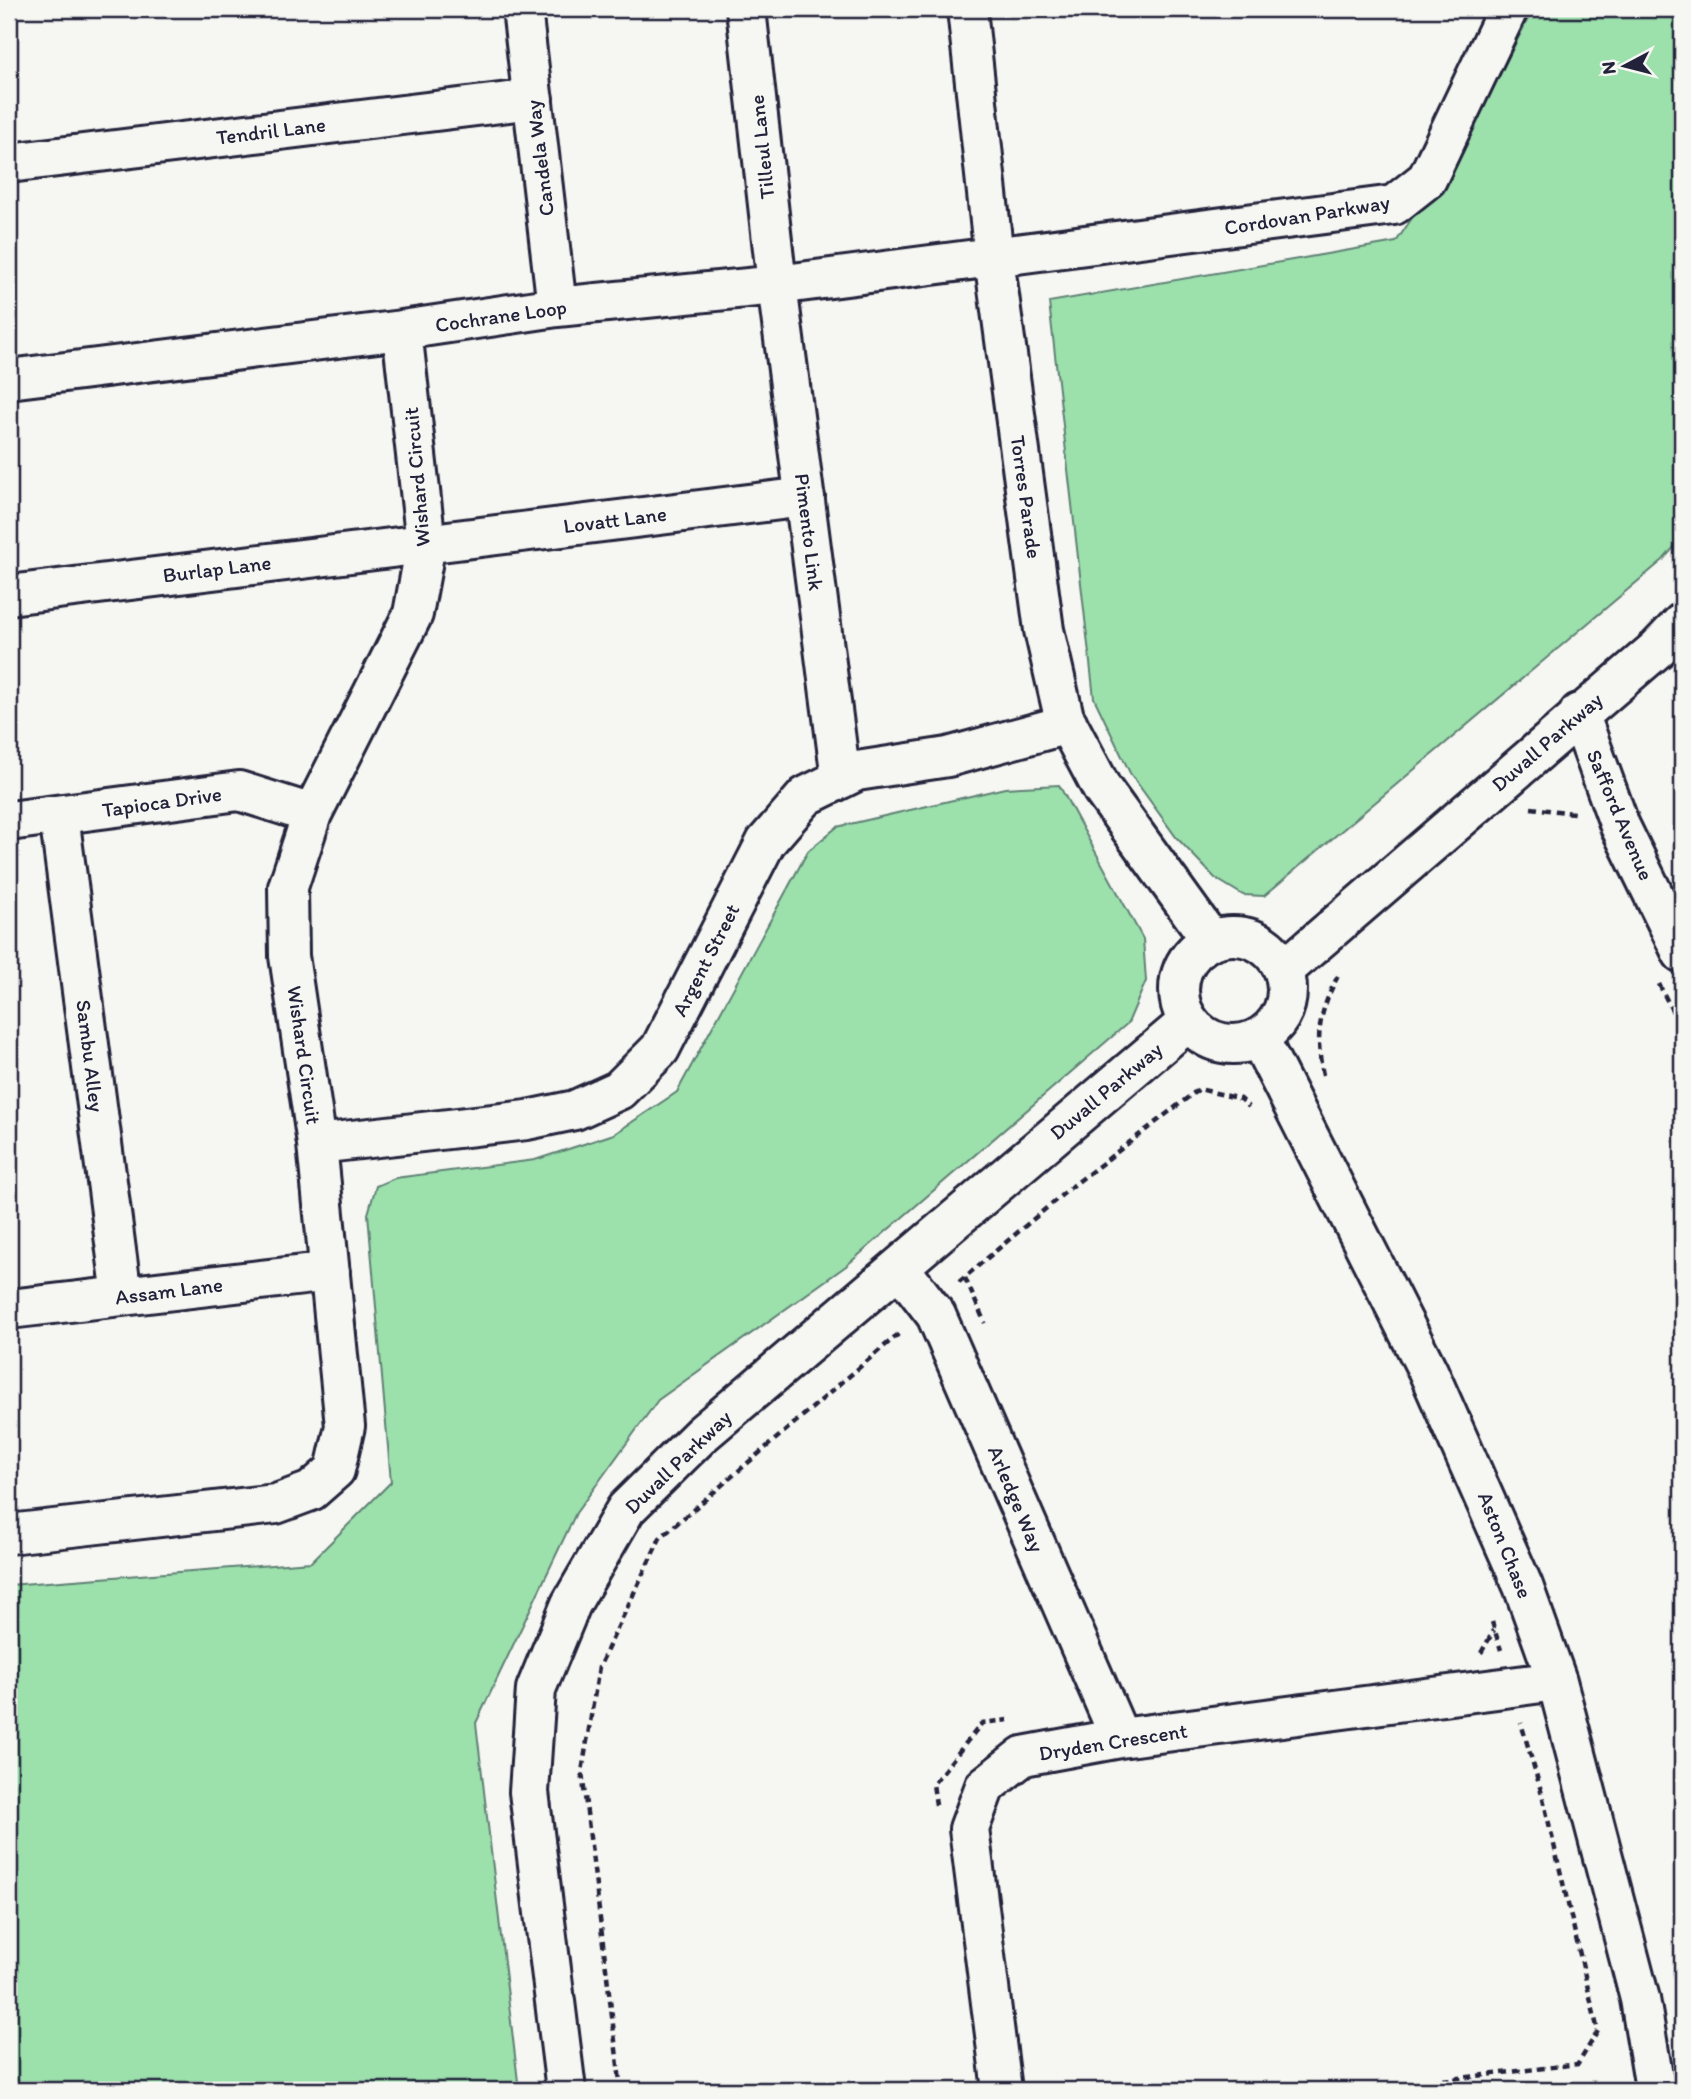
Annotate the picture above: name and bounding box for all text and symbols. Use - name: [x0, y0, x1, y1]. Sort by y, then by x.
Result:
- north arrow: [1590, 32, 1660, 102]
- text: N: [1596, 60, 1621, 76]
- street label: Tilleul Lane: [744, 94, 779, 200]
- street label: Candela Way: [520, 98, 559, 218]
- street label: Tendril Lane: [215, 111, 327, 150]
- street label: Cordovan Parkway: [1222, 189, 1392, 240]
- street label: Cochrane Loop: [434, 294, 568, 337]
- street label: Wishard Circuit: [398, 406, 435, 548]
- street label: Torres Parade: [1005, 434, 1048, 560]
- street label: Pimento Link: [790, 472, 829, 592]
- street label: Lovatt Lane: [562, 501, 668, 538]
- street label: Burlap Lane: [161, 549, 273, 588]
- street label: Duvall Parkway: [1486, 687, 1607, 797]
- street label: Safford Avenue: [1582, 746, 1659, 884]
- street label: Tapioca Drive: [101, 781, 223, 822]
- street label: Argent Street: [667, 899, 745, 1020]
- street label: Wishard Circuit: [282, 984, 327, 1126]
- street label: Sambu Alley: [71, 998, 110, 1114]
- street label: Duvall Parkway: [1044, 1036, 1167, 1145]
- street label: Assam Lane: [114, 1271, 224, 1310]
- street label: Duvall Parkway: [619, 1404, 736, 1519]
- street label: Arledge Way: [983, 1442, 1050, 1556]
- street label: Aston Chase: [1473, 1488, 1538, 1602]
- street label: Dryden Crescent: [1037, 1717, 1189, 1766]

